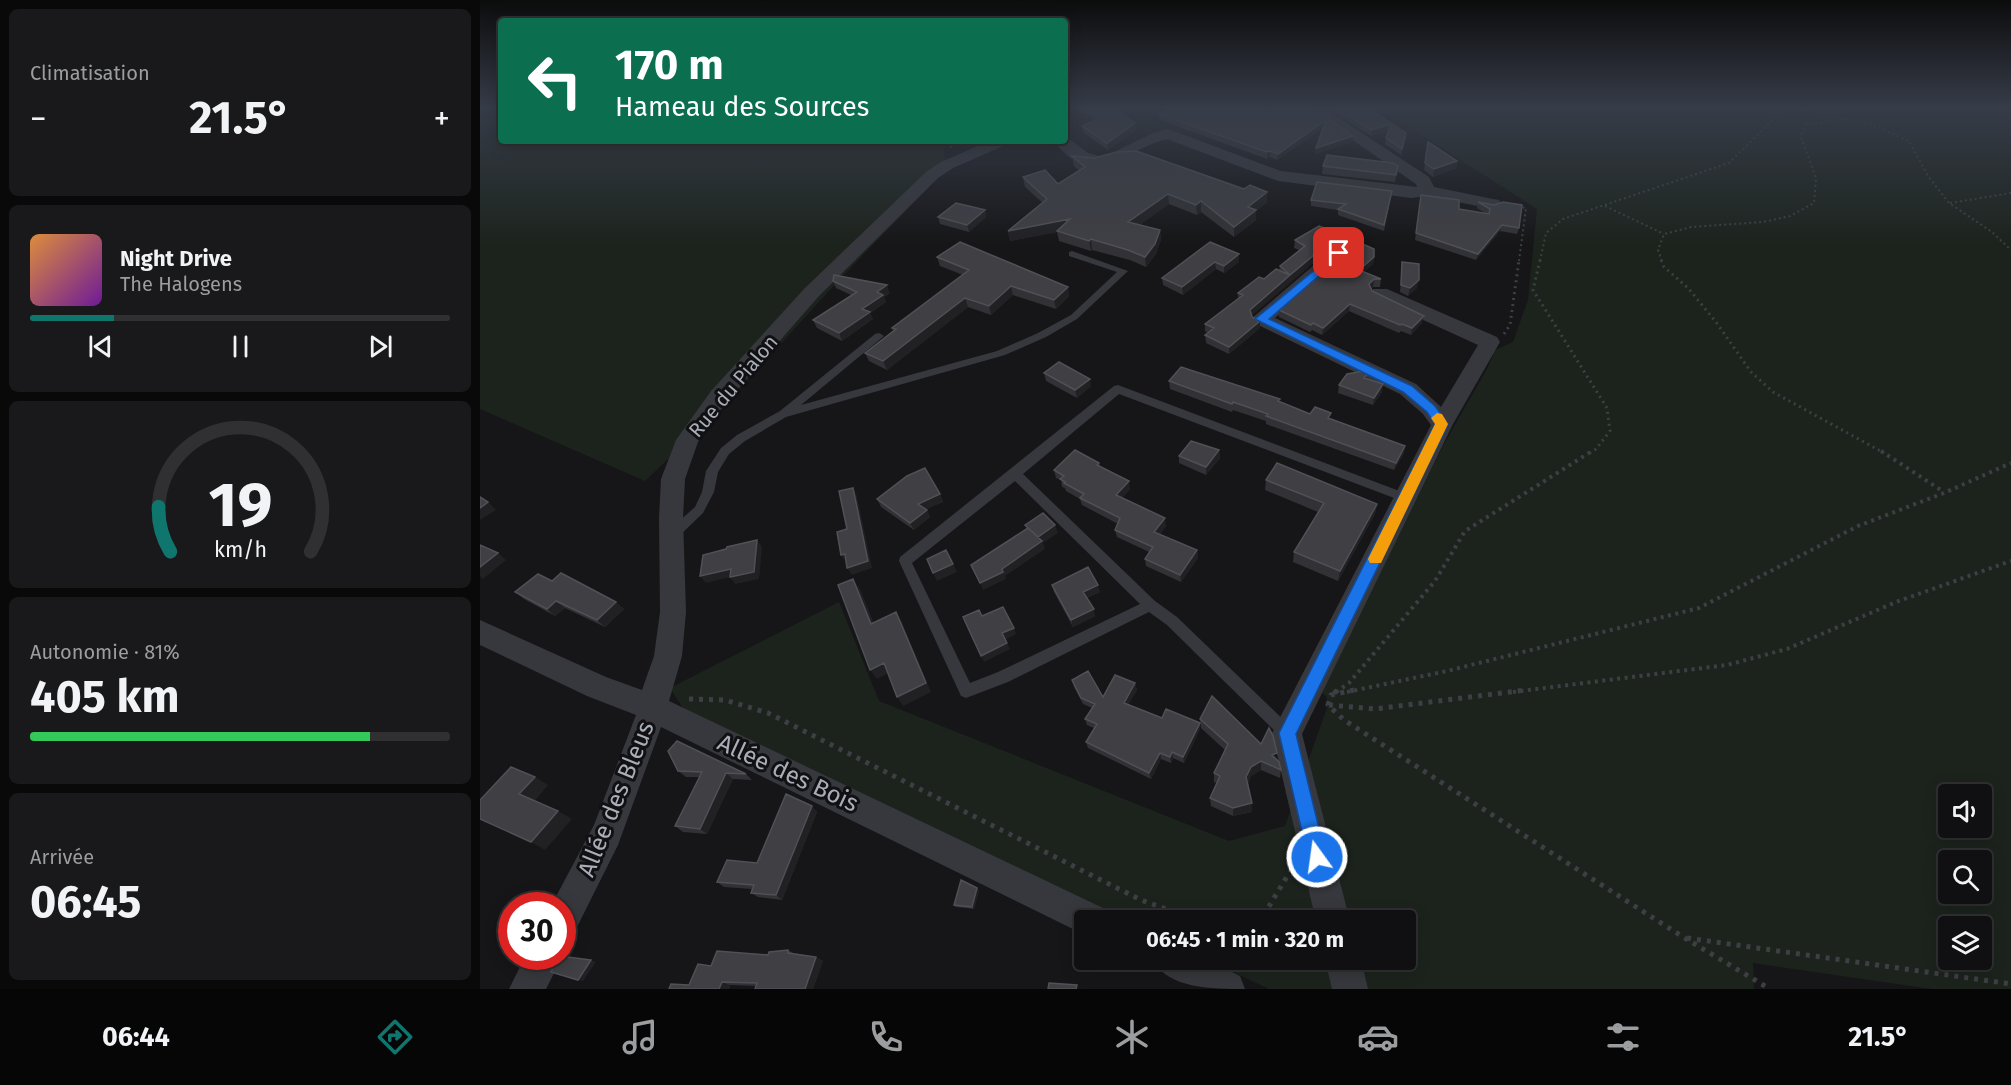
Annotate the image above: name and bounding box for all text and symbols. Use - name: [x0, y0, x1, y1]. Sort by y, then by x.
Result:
- text: 170 m: [615, 40, 724, 90]
- icon: left: [516, 42, 594, 120]
- text: Climatisation: [30, 61, 150, 85]
- text: 21.5°: [189, 91, 291, 145]
- text: Hameau des Sources: [615, 91, 869, 123]
- text: −: [30, 99, 47, 139]
- text: +: [434, 99, 450, 139]
- pin: [1313, 227, 1364, 278]
- icon: arrive: [1322, 236, 1355, 269]
- text: Night Drive: [120, 245, 232, 272]
- text: The Halogens: [120, 272, 242, 296]
- icon: previous: [84, 330, 117, 363]
- icon: pause: [224, 330, 257, 363]
- icon: next: [364, 330, 397, 363]
- street label: Rue du Pialon: [683, 330, 783, 442]
- text: 19: [208, 468, 272, 543]
- text: km/h: [213, 537, 267, 563]
- text: Autonomie · 81%: [30, 640, 180, 664]
- text: 405 km: [30, 670, 179, 724]
- street label: Allée des Bleus: [572, 717, 660, 881]
- street label: Allée des Bois: [713, 728, 863, 818]
- map controls: [1938, 784, 1992, 970]
- button: sound: [1938, 784, 1992, 838]
- position arrow: [1285, 825, 1349, 889]
- text: Arrivée: [30, 845, 94, 869]
- button: search: [1938, 850, 1992, 904]
- text: 06:45: [30, 875, 141, 929]
- speed limit sign: 30: [498, 892, 576, 970]
- button: layers: [1938, 916, 1992, 970]
- text: 06:45 · 1 min · 320 m: [1146, 926, 1344, 953]
- icon: directions: [374, 1016, 416, 1058]
- icon: music: [619, 1016, 661, 1058]
- icon: phone: [865, 1016, 907, 1058]
- icon: climate: [1111, 1016, 1153, 1058]
- icon: car: [1357, 1016, 1399, 1058]
- icon: filters: [1602, 1016, 1644, 1058]
- text: 06:44: [102, 1021, 170, 1053]
- text: 21.5°: [1848, 1021, 1909, 1053]

